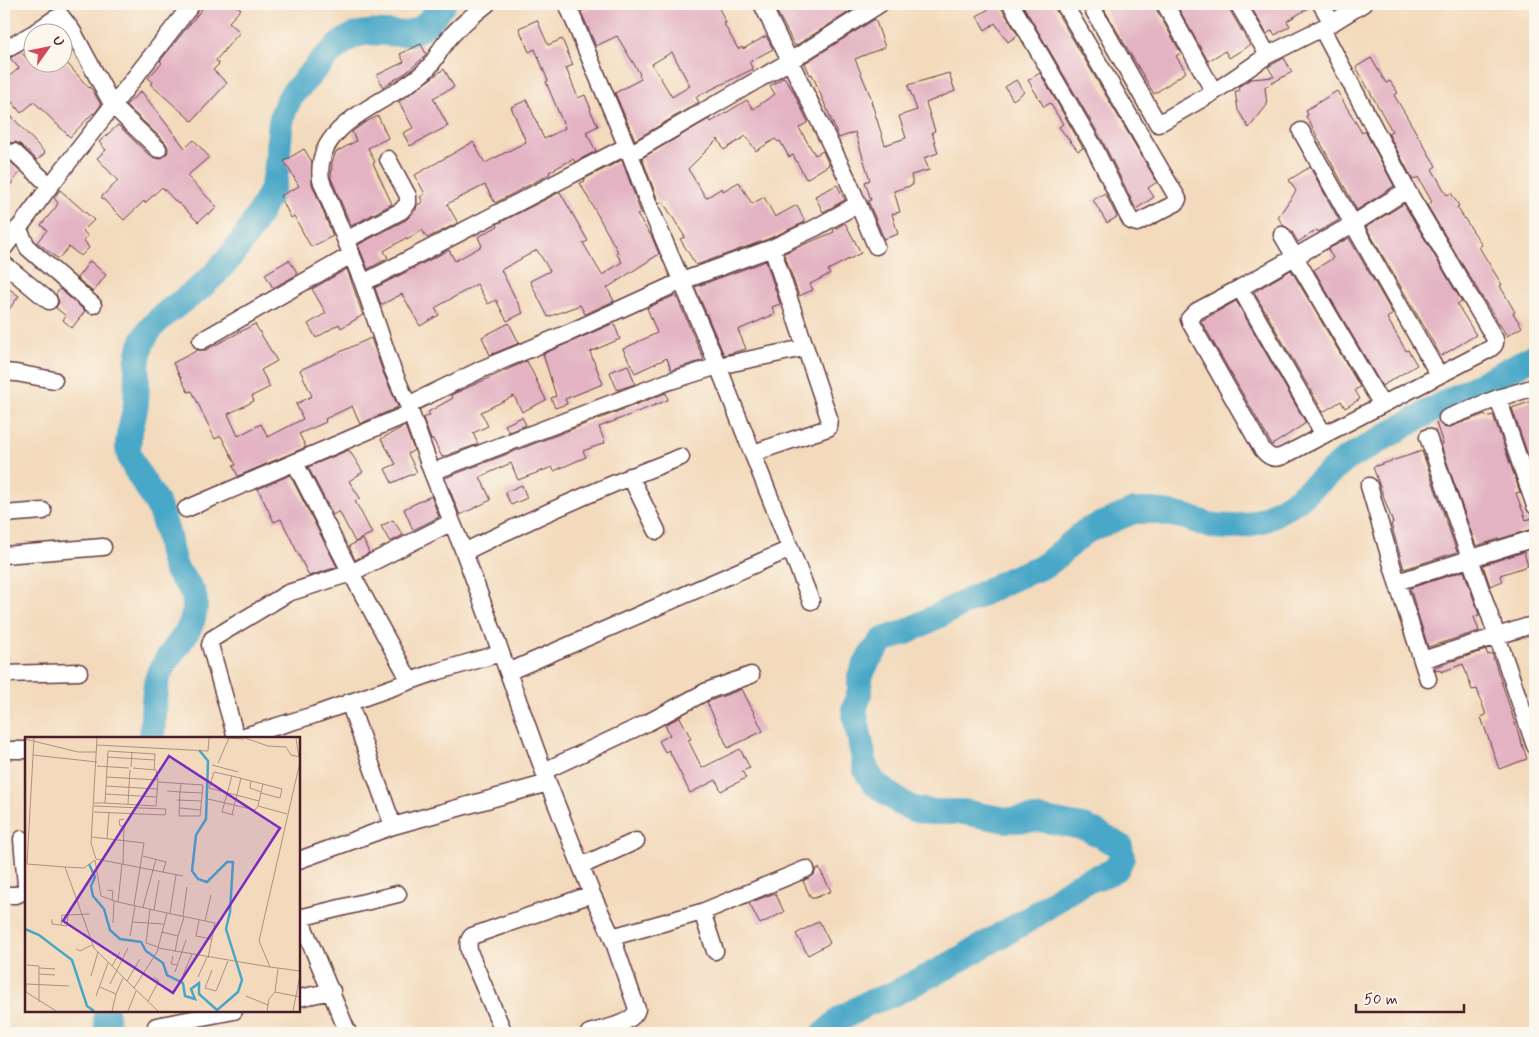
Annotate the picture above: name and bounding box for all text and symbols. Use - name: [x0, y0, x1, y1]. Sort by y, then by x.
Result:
- north arrow: [22, 22, 72, 72]
- text: U: [48, 33, 68, 50]
- inset map: [25, 737, 300, 1012]
- scale bar: [1356, 982, 1464, 1014]
- text: 50 m: [1364, 990, 1398, 1010]

